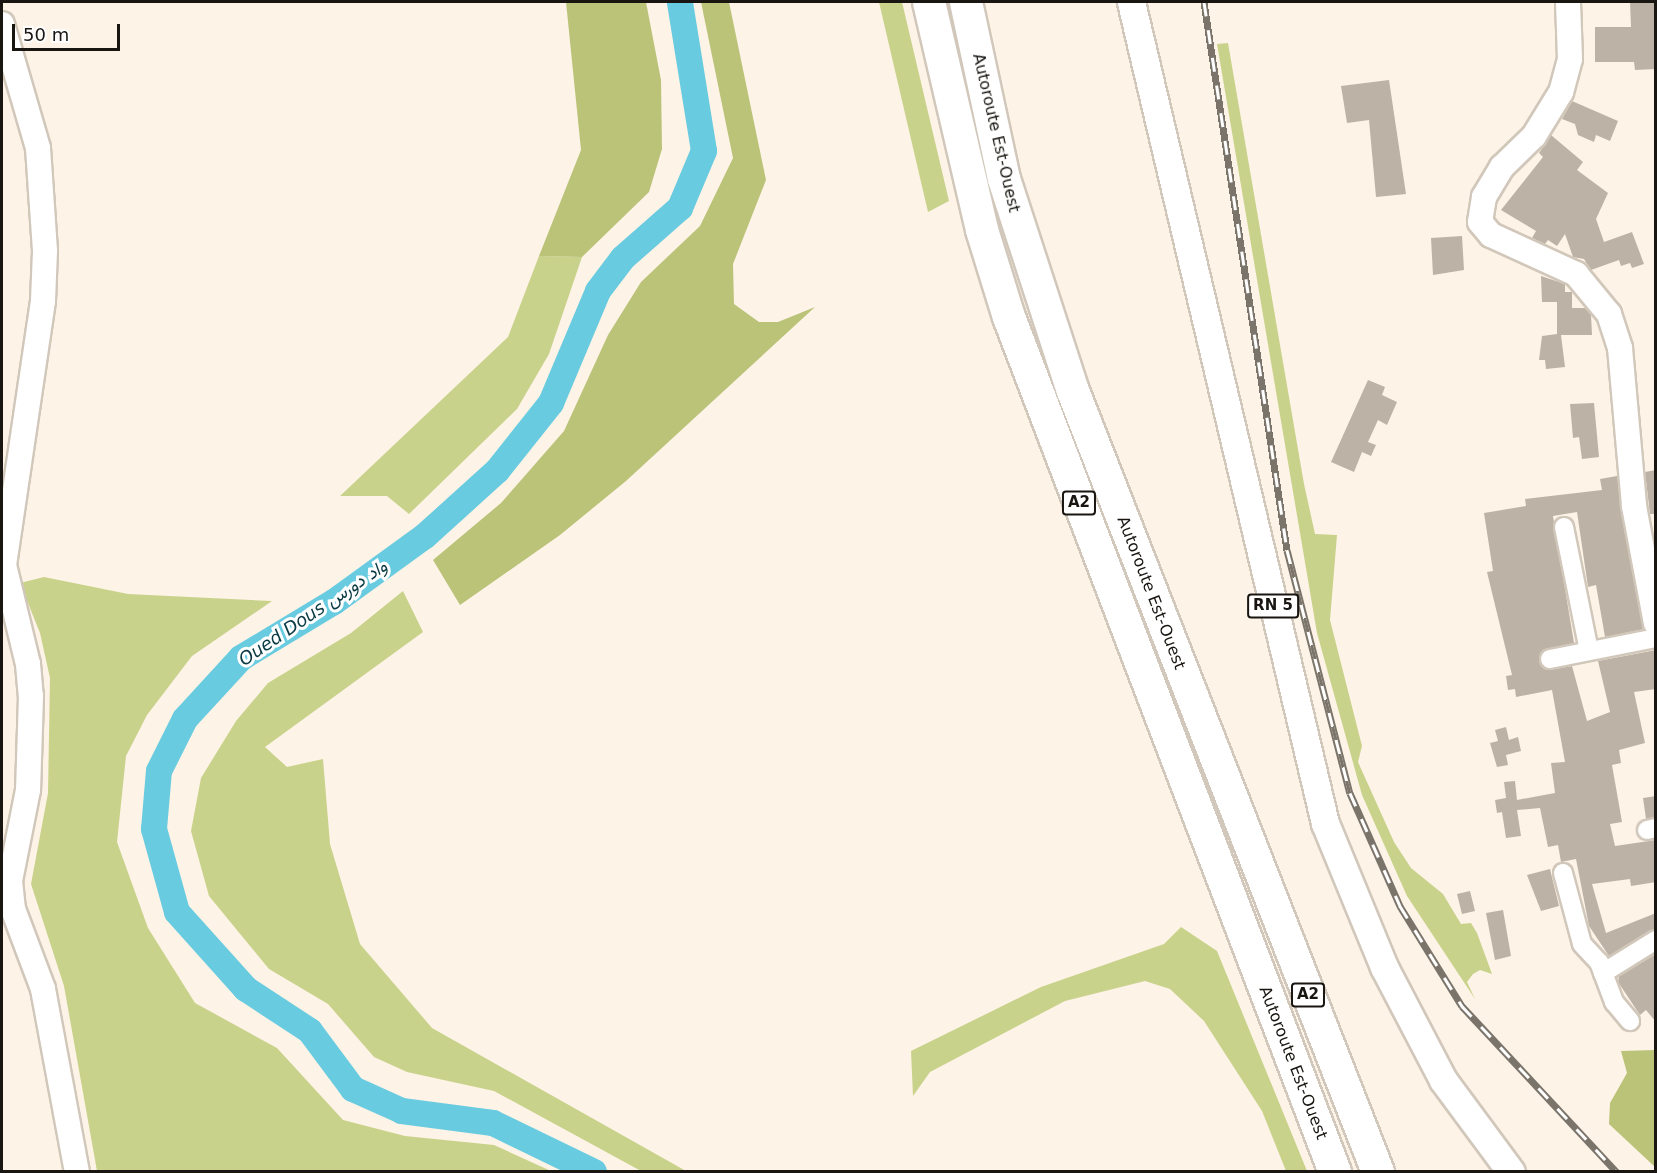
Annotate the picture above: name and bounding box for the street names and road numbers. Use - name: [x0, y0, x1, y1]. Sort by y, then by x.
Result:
- street label: Autoroute Est-Ouest: [968, 52, 1024, 214]
- road number: A2: [1061, 491, 1097, 515]
- street label: Autoroute Est-Ouest: [1113, 514, 1189, 672]
- road number: RN 5: [1246, 594, 1300, 618]
- road number: A2: [1290, 983, 1326, 1007]
- street label: Autoroute Est-Ouest: [1255, 984, 1331, 1142]

